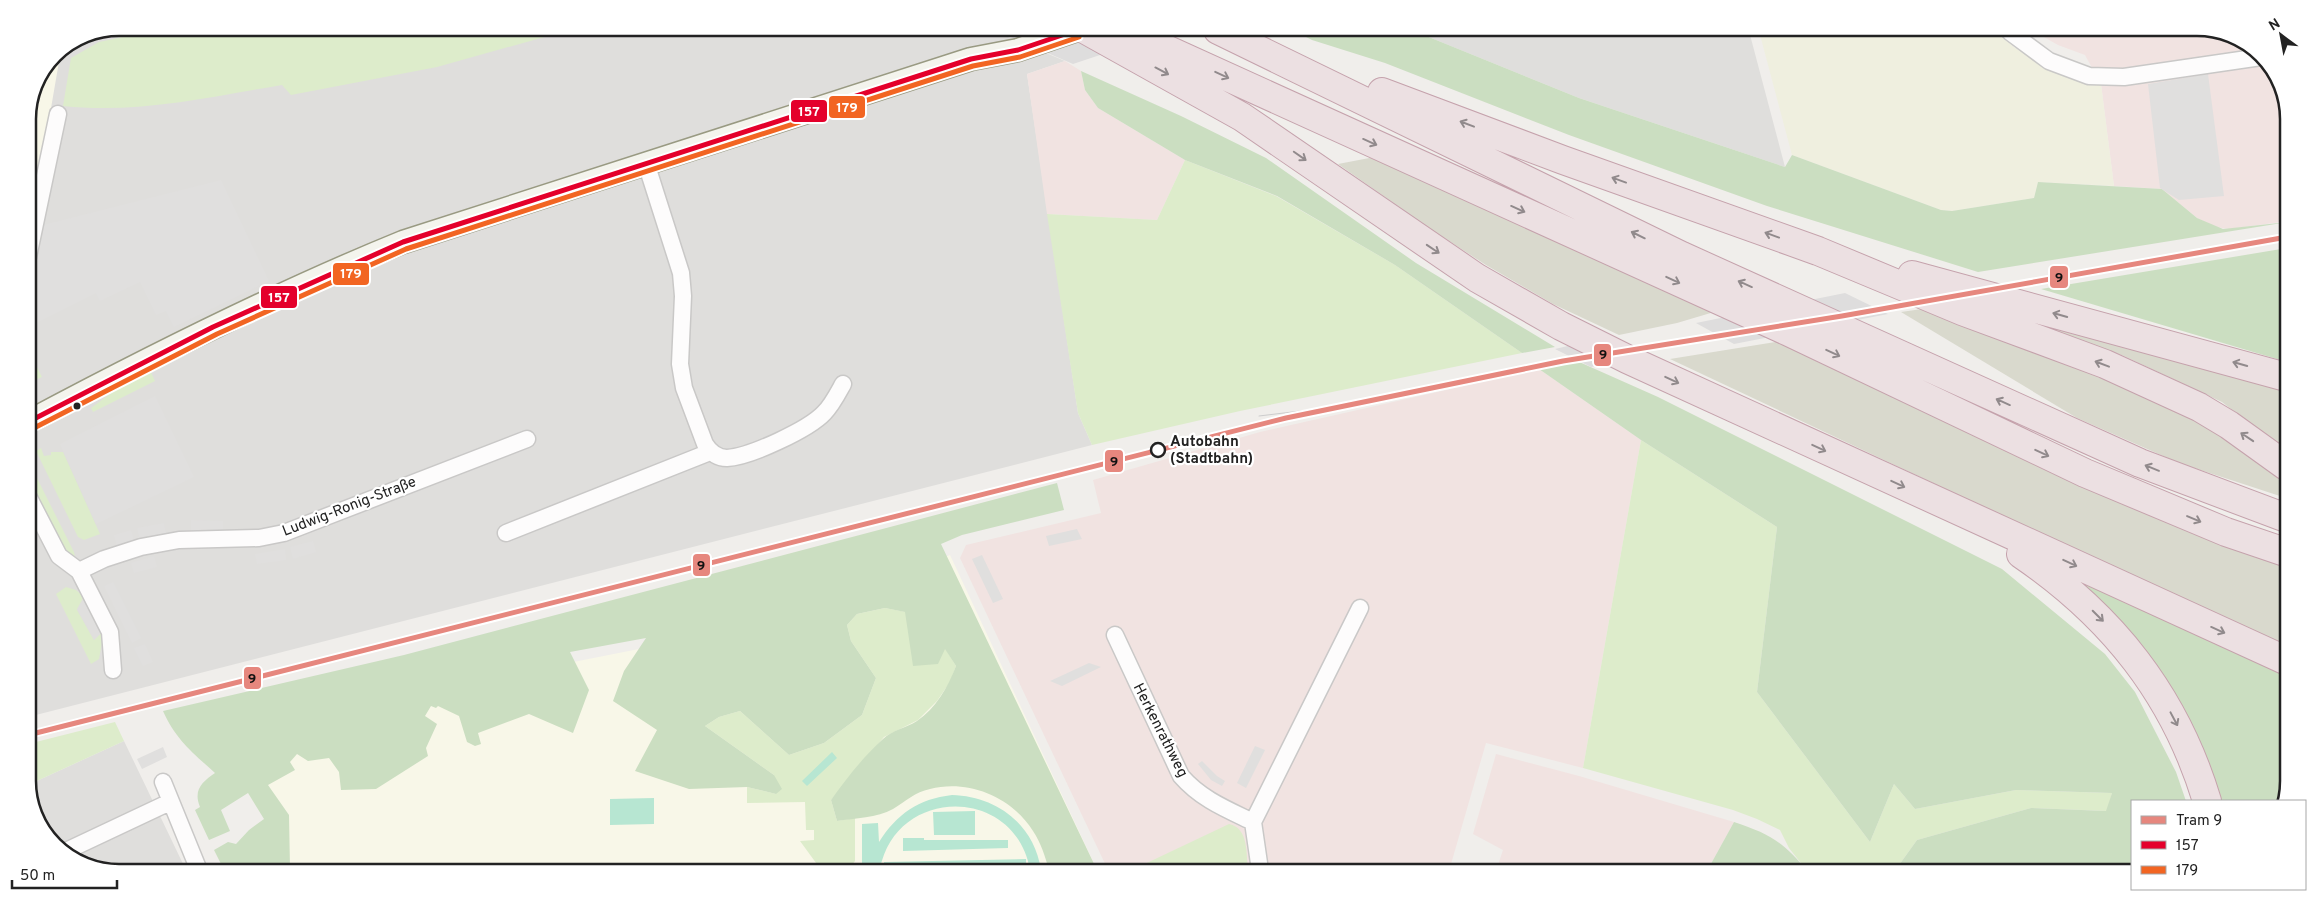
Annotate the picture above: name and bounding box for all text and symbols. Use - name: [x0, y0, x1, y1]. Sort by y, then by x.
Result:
- north arrow: [2256, 10, 2306, 60]
- text: N: [2266, 15, 2284, 35]
- one-way arrow: [1154, 66, 1169, 76]
- one-way arrow: [1214, 70, 1229, 80]
- line badge: 179: [828, 95, 866, 119]
- line badge: 157: [790, 99, 828, 123]
- text: 179: [836, 100, 858, 117]
- text: 157: [798, 104, 820, 121]
- one-way arrow: [1459, 119, 1475, 128]
- one-way arrow: [1362, 138, 1377, 148]
- one-way arrow: [1293, 151, 1307, 161]
- one-way arrow: [1612, 175, 1627, 184]
- one-way arrow: [1510, 205, 1525, 214]
- one-way arrow: [1631, 230, 1646, 239]
- one-way arrow: [1765, 230, 1780, 239]
- one-way arrow: [1426, 244, 1440, 254]
- line badge: 179: [332, 262, 370, 286]
- line badge: 9: [2049, 265, 2069, 289]
- text: 179: [340, 266, 362, 283]
- text: 9: [2055, 270, 2063, 287]
- one-way arrow: [1665, 276, 1680, 286]
- one-way arrow: [1738, 279, 1753, 289]
- line badge: 157: [260, 285, 298, 309]
- text: 157: [268, 290, 290, 307]
- one-way arrow: [2052, 309, 2068, 319]
- line badge: 9: [1593, 343, 1612, 367]
- text: 9: [1599, 347, 1607, 364]
- one-way arrow: [1825, 349, 1840, 358]
- one-way arrow: [2095, 358, 2110, 367]
- one-way arrow: [2232, 358, 2248, 368]
- one-way arrow: [1664, 375, 1679, 385]
- one-way arrow: [1996, 397, 2011, 407]
- unlabelled marker: [72, 401, 82, 411]
- one-way arrow: [2240, 432, 2254, 442]
- place label: Autobahn (Stadtbahn): [1170, 433, 1253, 469]
- marker: Autobahn (Stadtbahn): [1150, 442, 1166, 458]
- one-way arrow: [1811, 443, 1826, 453]
- one-way arrow: [2035, 448, 2050, 458]
- line badge: 9: [1104, 449, 1124, 473]
- text: 9: [1110, 454, 1118, 471]
- one-way arrow: [2145, 463, 2160, 472]
- street label: Ludwig-Ronig-Straße: [280, 473, 419, 542]
- one-way arrow: [1890, 479, 1905, 489]
- one-way arrow: [2186, 515, 2201, 524]
- line badge: 9: [692, 553, 711, 577]
- text: 9: [697, 558, 705, 575]
- one-way arrow: [2062, 558, 2077, 568]
- one-way arrow: [2092, 610, 2104, 623]
- one-way arrow: [2210, 626, 2225, 635]
- line badge: 9: [243, 666, 262, 690]
- text: 9: [248, 671, 256, 688]
- street label: Herkenrathweg: [1128, 680, 1192, 781]
- one-way arrow: [2169, 711, 2179, 726]
- legend: [2131, 800, 2306, 890]
- text: Tram 9: [2176, 812, 2222, 831]
- text: 157: [2176, 837, 2199, 856]
- scale bar: [12, 858, 118, 890]
- text: 179: [2176, 862, 2198, 881]
- text: 50 m: [20, 867, 55, 886]

